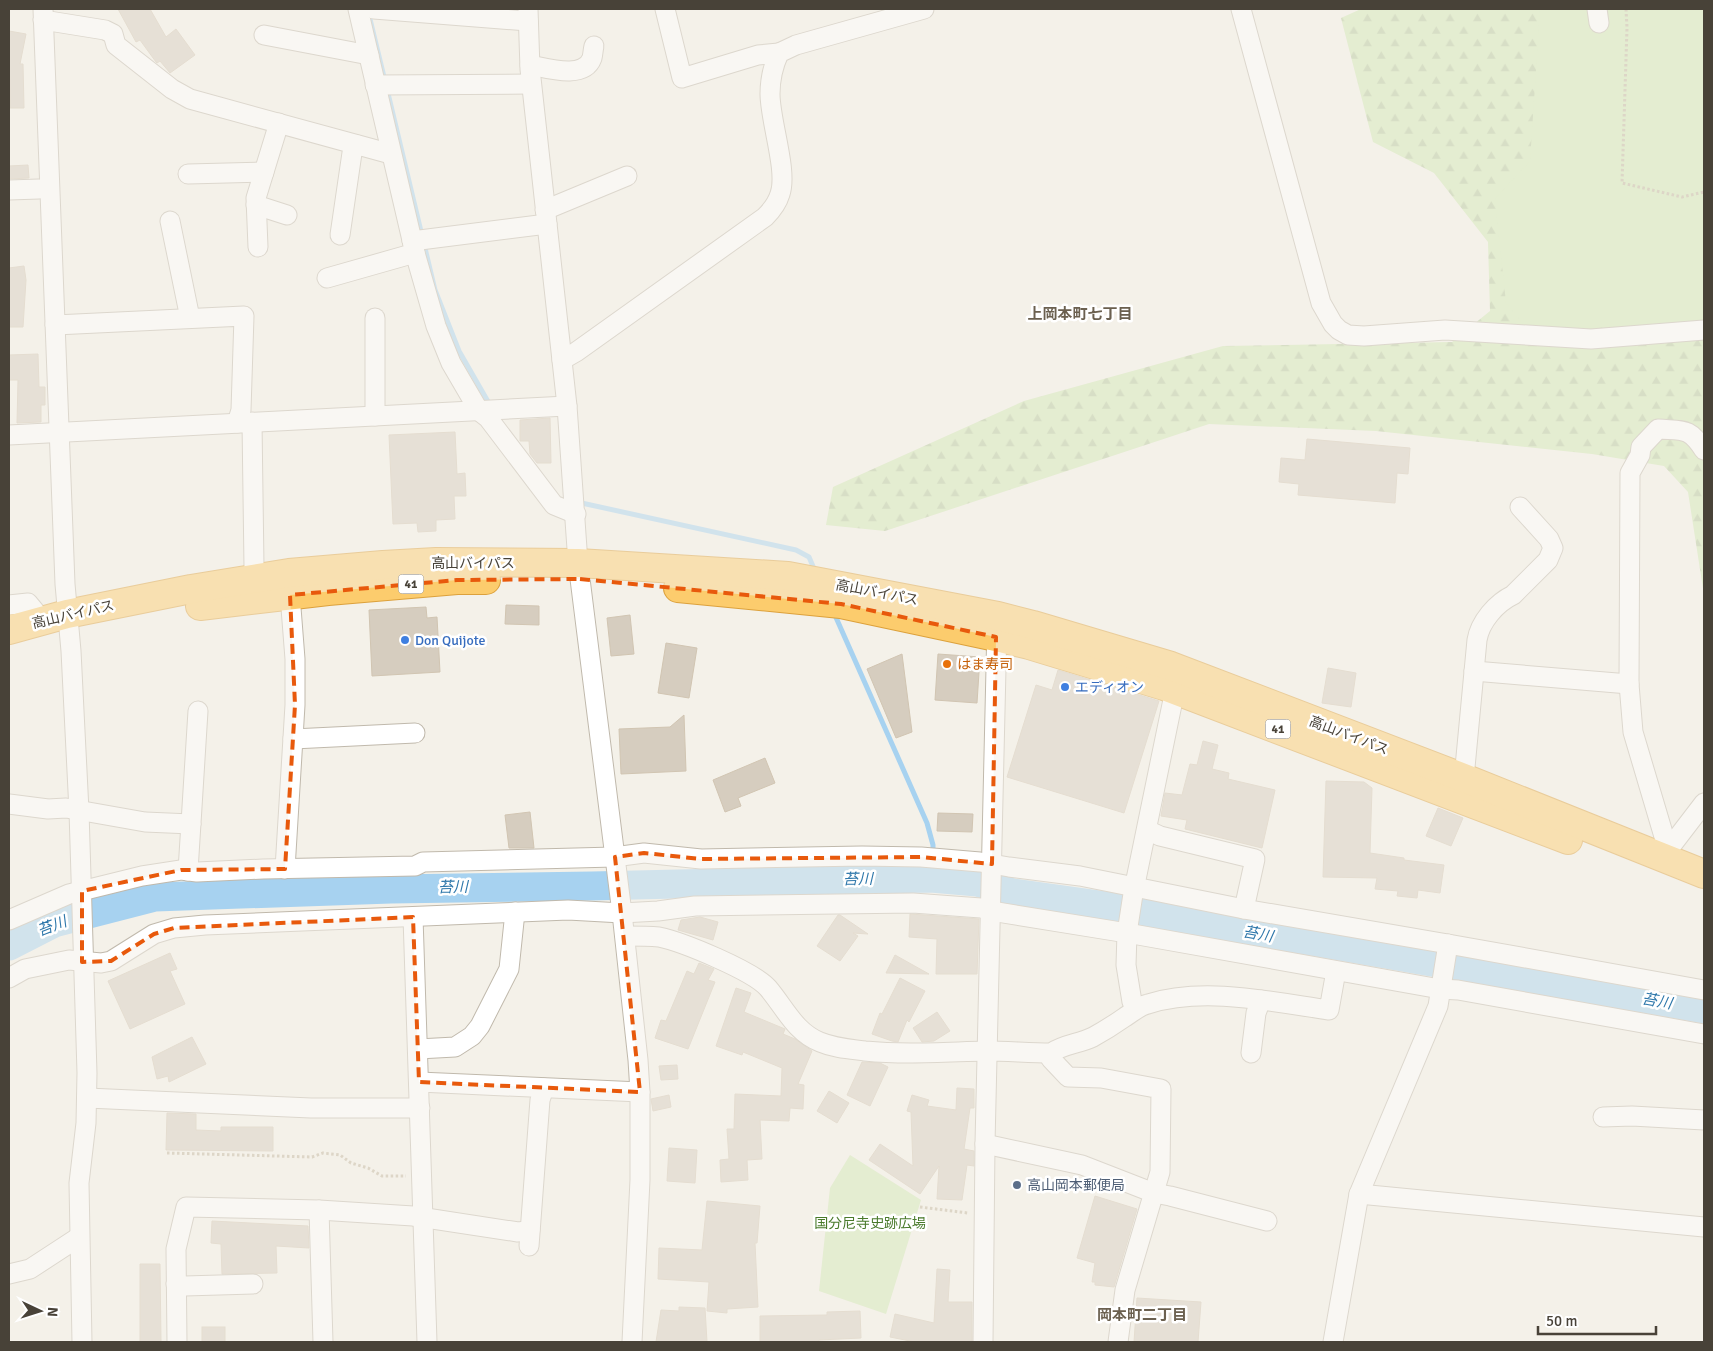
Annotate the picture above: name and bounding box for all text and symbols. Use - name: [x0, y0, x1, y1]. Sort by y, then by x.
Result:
- district label: 上岡本町七丁目: [1027, 305, 1133, 323]
- street label: 高山バイパス: [431, 555, 515, 572]
- road number: 41: [398, 574, 424, 594]
- street label: 高山バイパス: [834, 576, 920, 609]
- street label: 高山バイパス: [30, 597, 116, 632]
- place label: Don Quijote: [415, 632, 485, 649]
- marker: Don Quijote: [399, 634, 411, 646]
- place label: はま寿司: [957, 656, 1013, 673]
- marker: はま寿司: [941, 658, 953, 670]
- place label: エディオン: [1075, 679, 1144, 696]
- marker: エディオン: [1059, 681, 1071, 693]
- street label: 高山バイパス: [1307, 713, 1391, 758]
- road number: 41: [1266, 720, 1290, 739]
- water label: 苔川: [843, 870, 875, 888]
- water label: 苔川: [438, 878, 470, 896]
- water label: 苔川: [35, 912, 71, 940]
- water label: 苔川: [1242, 923, 1276, 946]
- water label: 苔川: [1641, 990, 1675, 1013]
- place label: 高山岡本郵便局: [1027, 1177, 1125, 1194]
- marker: 高山岡本郵便局: [1011, 1179, 1023, 1191]
- park label: 国分尼寺史跡広場: [814, 1215, 926, 1232]
- north arrow: [15, 1286, 65, 1336]
- scale bar: [1538, 1304, 1656, 1336]
- text: N: [44, 1306, 61, 1317]
- district label: 岡本町二丁目: [1097, 1306, 1187, 1324]
- text: 50 m: [1546, 1312, 1577, 1330]

